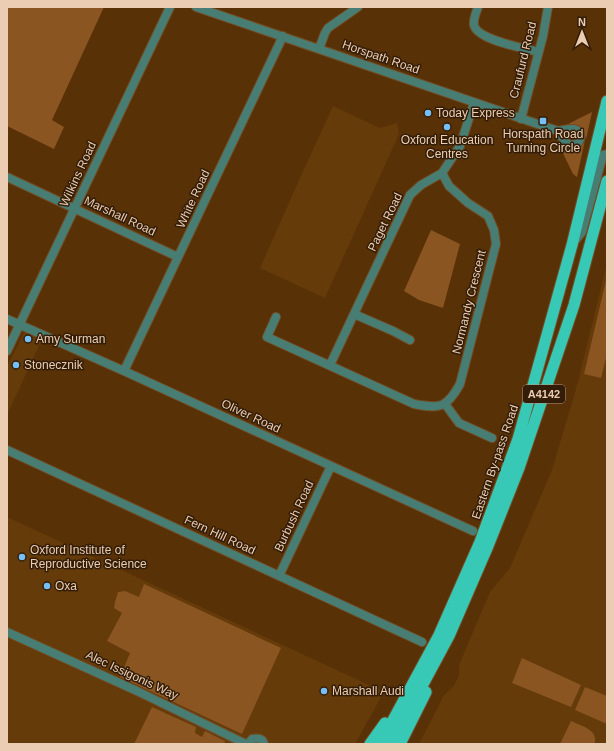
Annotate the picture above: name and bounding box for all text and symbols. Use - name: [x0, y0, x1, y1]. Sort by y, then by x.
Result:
- north arrow: [562, 12, 602, 52]
- text: N: [578, 16, 586, 28]
- street label: Craufurd Road: [507, 20, 539, 100]
- street label: Horspath Road: [341, 37, 421, 77]
- place label: Today Express: [436, 106, 515, 120]
- marker: Today Express: [423, 108, 433, 118]
- marker: Horspath Road Turning Circle: [538, 116, 548, 126]
- marker: Oxford Education Centres: [442, 122, 452, 132]
- place label: Horspath Road Turning Circle: [503, 127, 583, 155]
- place label: Oxford Education Centres: [401, 133, 493, 161]
- street label: Wilkins Road: [57, 139, 99, 209]
- street label: White Road: [173, 168, 213, 230]
- street label: Paget Road: [365, 190, 405, 254]
- street label: Marshall Road: [82, 193, 158, 239]
- street label: Normandy Crescent: [449, 248, 489, 355]
- place label: Amy Surman: [36, 332, 105, 346]
- marker: Amy Surman: [23, 334, 33, 344]
- place label: Stonecznik: [24, 358, 84, 372]
- marker: Stonecznik: [11, 360, 21, 370]
- road number: A4142: [523, 385, 565, 403]
- street label: Oliver Road: [219, 396, 283, 436]
- street label: Eastern By-pass Road: [469, 403, 521, 521]
- street label: Burbush Road: [271, 478, 317, 554]
- street label: Fern Hill Road: [182, 512, 258, 558]
- place label: Oxford Institute of Reproductive Science: [30, 543, 147, 571]
- marker: Oxford Institute of Reproductive Science: [17, 552, 27, 562]
- place label: Oxa: [55, 579, 77, 593]
- marker: Oxa: [42, 581, 52, 591]
- street label: Alec Issigonis Way: [84, 647, 180, 703]
- place label: Marshall Audi: [332, 684, 404, 698]
- marker: Marshall Audi: [319, 686, 329, 696]

